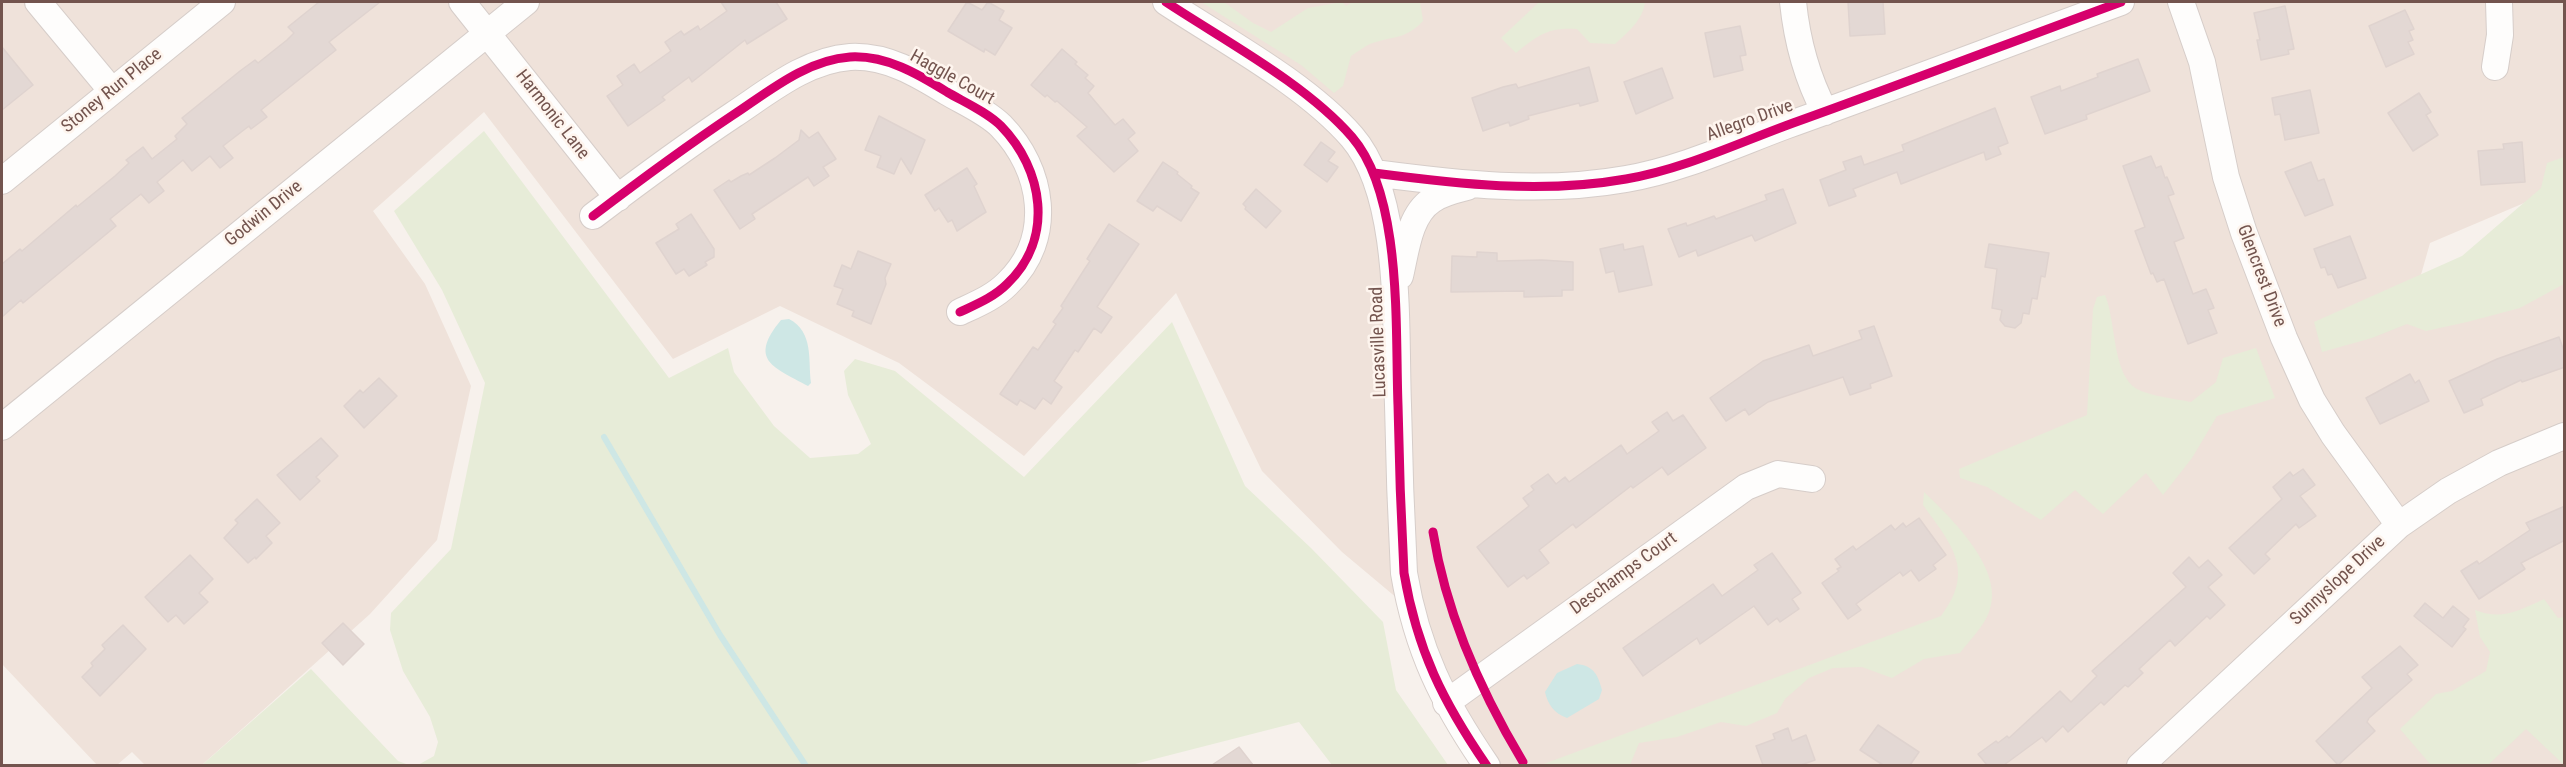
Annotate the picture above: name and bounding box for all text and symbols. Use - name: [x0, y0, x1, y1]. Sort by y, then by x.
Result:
- street label: Stoney Run Place: [57, 44, 167, 138]
- street label: Haggle Court: [906, 46, 998, 110]
- street label: Harmonic Lane: [510, 66, 594, 164]
- street label: Allegro Drive: [1704, 95, 1796, 147]
- street label: Godwin Drive: [221, 176, 307, 252]
- street label: Glencrest Drive: [2232, 222, 2290, 330]
- street label: Lucasville Road: [1366, 286, 1392, 398]
- street label: Deschamps Court: [1566, 528, 1682, 620]
- street label: Sunnyslope Drive: [2286, 532, 2390, 630]

